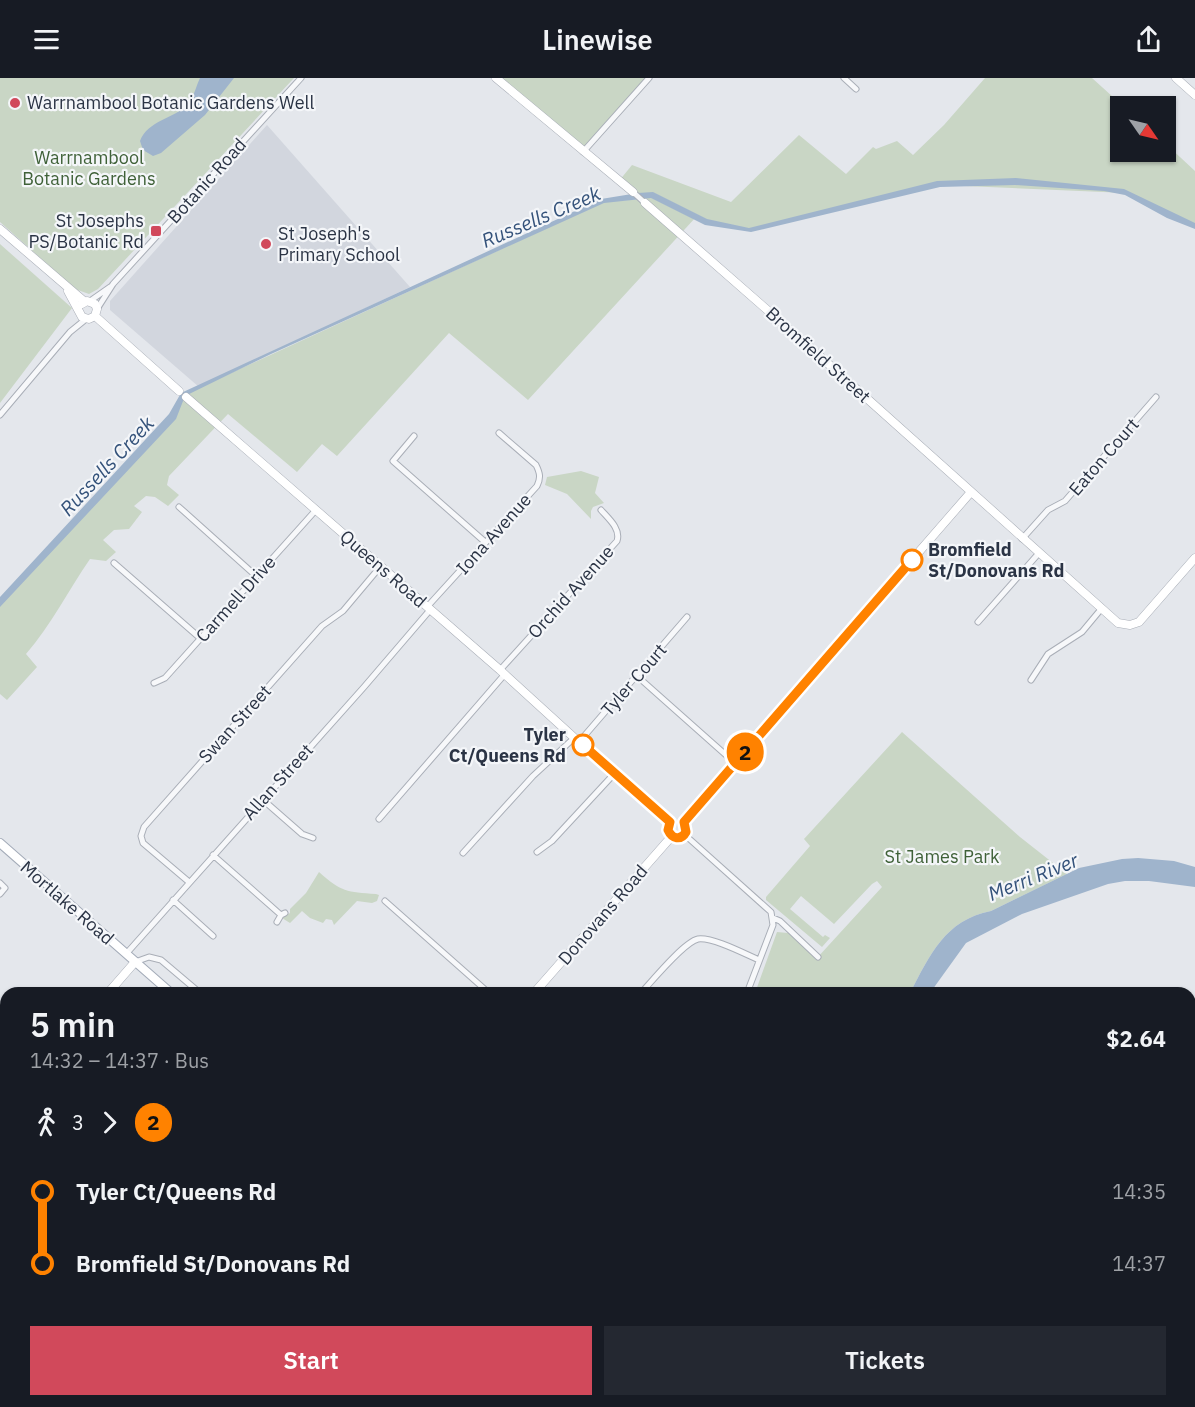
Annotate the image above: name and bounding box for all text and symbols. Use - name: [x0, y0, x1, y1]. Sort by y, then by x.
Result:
- text: Linewise: [542, 22, 653, 57]
- icon: menu: [30, 23, 63, 56]
- icon: share: [1132, 23, 1165, 56]
- place label: Warrnambool Botanic Gardens Well: [27, 91, 314, 114]
- marker: Warrnambool Botanic Gardens Well: [8, 96, 22, 110]
- north arrow: [1110, 96, 1176, 162]
- map controls: [1110, 96, 1176, 162]
- street label: Botanic Road: [162, 133, 251, 228]
- park label: Warrnambool Botanic Gardens: [22, 146, 156, 190]
- water label: Russells Creek: [477, 179, 605, 254]
- place label: St Josephs PS/Botanic Rd: [28, 209, 144, 253]
- place label: St Joseph's Primary School: [278, 222, 400, 266]
- marker: St Josephs PS/Botanic Rd: [149, 224, 163, 238]
- marker: St Joseph's Primary School: [259, 237, 273, 251]
- street label: Bromfield Street: [761, 302, 875, 408]
- water label: Russells Creek: [53, 410, 160, 521]
- street label: Eaton Court: [1064, 413, 1144, 500]
- street label: Iona Avenue: [451, 488, 536, 579]
- street label: Queens Road: [335, 525, 431, 613]
- place label: Bromfield St/Donovans Rd: [928, 538, 1064, 582]
- street label: Orchid Avenue: [523, 540, 619, 643]
- marker: Bromfield St/Donovans Rd: [901, 549, 923, 571]
- street label: Carmell Drive: [191, 550, 281, 647]
- street label: Tyler Court: [596, 639, 671, 721]
- street label: Swan Street: [193, 680, 276, 768]
- place label: Tyler Ct/Queens Rd: [449, 723, 566, 767]
- line badge: 2: [726, 732, 765, 772]
- marker: Tyler Ct/Queens Rd: [572, 734, 594, 756]
- text: 2: [739, 738, 751, 766]
- street label: Allan Street: [237, 739, 318, 825]
- park label: St James Park: [885, 845, 1000, 868]
- water label: Merri River: [984, 846, 1083, 907]
- street label: Mortlake Road: [16, 856, 119, 950]
- street label: Donovans Road: [553, 860, 652, 969]
- text: 5 min: [30, 1003, 115, 1046]
- text: $2.64: [1106, 1024, 1166, 1053]
- text: 14:32 – 14:37 · Bus: [30, 1047, 209, 1074]
- icon: walk: [30, 1106, 63, 1139]
- icon: forward: [93, 1106, 126, 1139]
- text: 2: [147, 1108, 160, 1136]
- text: 3: [72, 1109, 84, 1136]
- text: Tyler Ct/Queens Rd: [76, 1177, 276, 1206]
- text: 14:35: [1112, 1178, 1166, 1205]
- text: Bromfield St/Donovans Rd: [76, 1249, 350, 1278]
- text: 14:37: [1112, 1250, 1166, 1277]
- button: Start: [30, 1326, 592, 1395]
- button: Tickets: [604, 1326, 1166, 1395]

